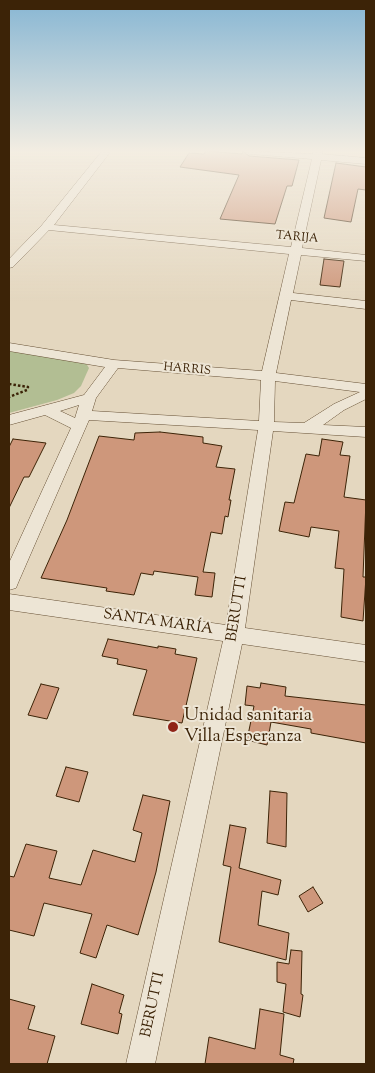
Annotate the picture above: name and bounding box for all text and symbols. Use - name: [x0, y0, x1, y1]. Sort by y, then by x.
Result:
- street label: TARIJA: [275, 229, 319, 247]
- street label: HARRIS: [163, 361, 211, 379]
- street label: BERUTTI: [224, 575, 252, 643]
- street label: SANTA MARÍA: [102, 606, 214, 640]
- place label: Unidad sanitaria Villa Esperanza: [184, 706, 312, 749]
- marker: Unidad sanitaria Villa Esperanza: [166, 720, 180, 734]
- street label: BERUTTI: [138, 971, 170, 1039]

